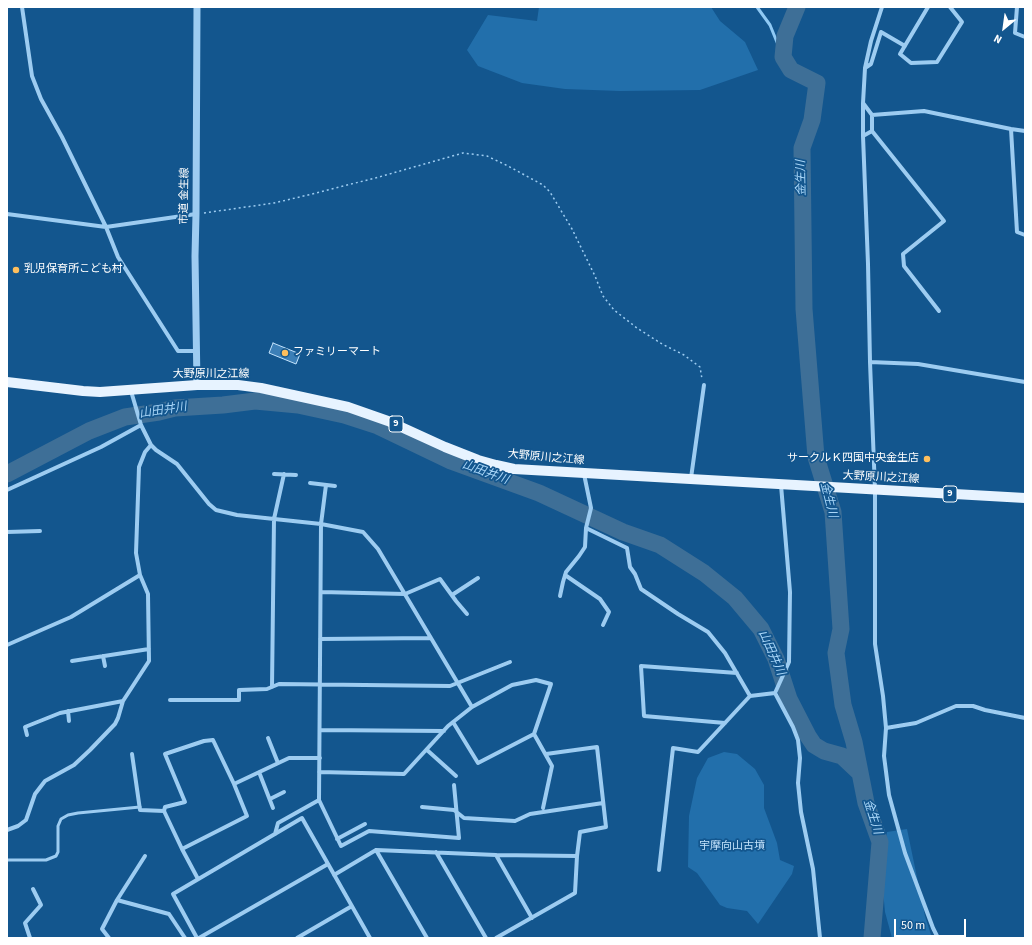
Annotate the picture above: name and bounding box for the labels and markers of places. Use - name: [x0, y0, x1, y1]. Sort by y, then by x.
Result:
- place label: 乳児保育所こども村: [24, 263, 123, 277]
- marker: 乳児保育所こども村: [11, 265, 21, 275]
- place label: ファミリーマート: [293, 346, 381, 360]
- marker: ファミリーマート: [280, 348, 290, 358]
- place label: サークルＫ四国中央金生店: [787, 452, 919, 466]
- marker: サークルＫ四国中央金生店: [922, 454, 932, 464]

